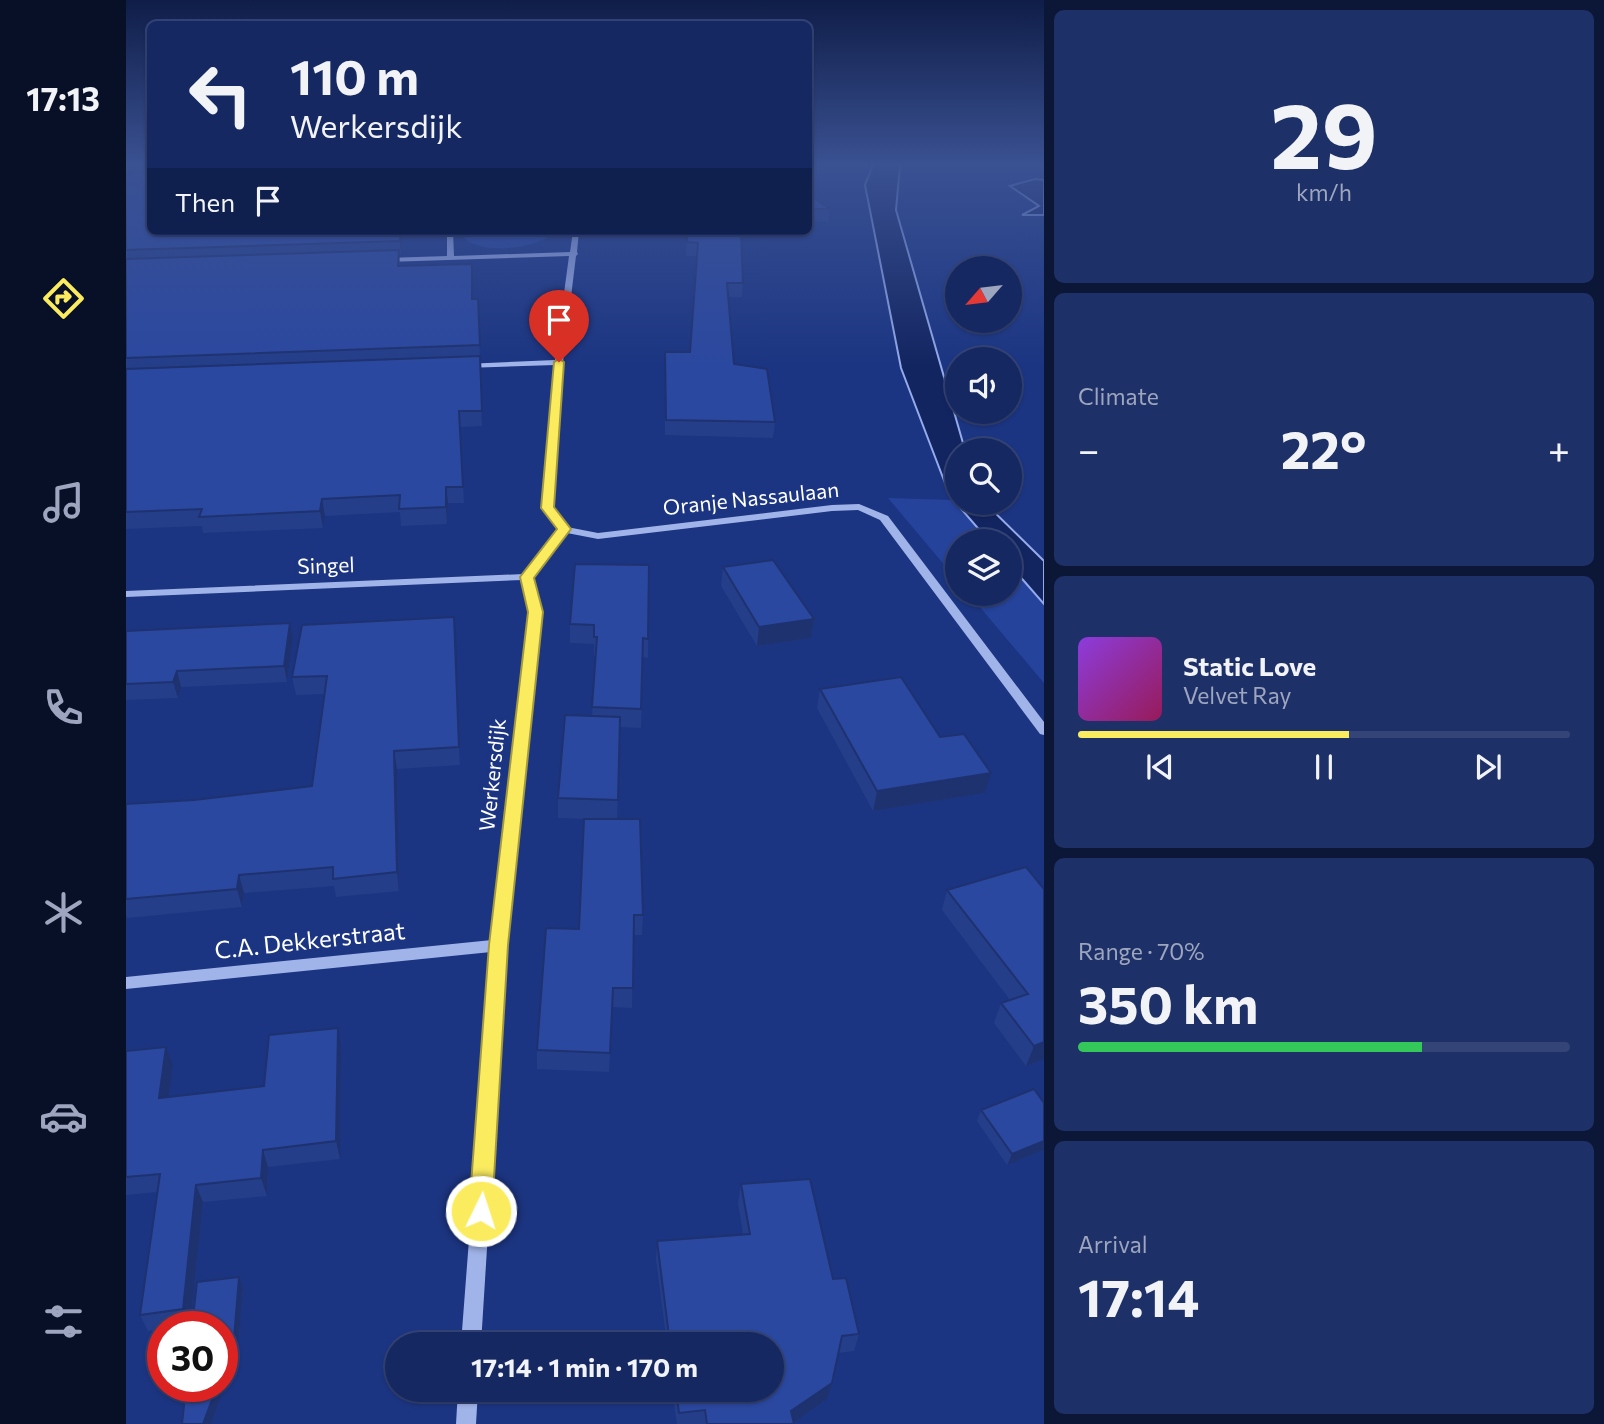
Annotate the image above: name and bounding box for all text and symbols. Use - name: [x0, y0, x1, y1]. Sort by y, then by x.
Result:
- text: 110 m: [290, 45, 419, 105]
- icon: left: [175, 49, 266, 140]
- text: 29: [1270, 76, 1378, 188]
- text: 17:13: [26, 78, 100, 118]
- text: Werkersdijk: [290, 105, 463, 145]
- text: km/h: [1296, 178, 1352, 206]
- icon: arrive: [249, 182, 287, 220]
- text: Then: [175, 186, 235, 217]
- north arrow: [945, 256, 1022, 332]
- map controls: [945, 256, 1022, 606]
- icon: directions: [39, 274, 88, 323]
- pin: [529, 290, 589, 362]
- icon: arrive: [540, 301, 578, 339]
- button: sound: [945, 347, 1022, 424]
- text: Climate: [1078, 382, 1159, 410]
- text: 22°: [1281, 416, 1366, 480]
- text: −: [1078, 425, 1100, 472]
- text: +: [1548, 425, 1570, 472]
- button: search: [945, 438, 1022, 515]
- street label: Oranje Nassaulaan: [662, 476, 840, 519]
- icon: music: [39, 478, 88, 527]
- button: layers: [945, 529, 1022, 606]
- street label: Singel: [297, 551, 355, 578]
- text: Static Love: [1183, 650, 1316, 681]
- text: Velvet Ray: [1183, 681, 1291, 709]
- icon: phone: [39, 683, 88, 732]
- street label: Werkersdijk: [473, 717, 510, 832]
- icon: previous: [1141, 748, 1179, 786]
- icon: pause: [1305, 748, 1343, 786]
- icon: next: [1469, 748, 1507, 786]
- icon: climate: [39, 888, 88, 937]
- street label: C.A. Dekkerstraat: [213, 915, 407, 964]
- text: Range · 70%: [1078, 937, 1205, 965]
- text: 350 km: [1078, 971, 1258, 1035]
- icon: car: [39, 1092, 88, 1141]
- position arrow: [444, 1174, 518, 1248]
- text: Arrival: [1078, 1230, 1148, 1258]
- text: 17:14: [1078, 1264, 1199, 1328]
- icon: filters: [39, 1297, 88, 1346]
- speed limit sign: 30: [147, 1311, 238, 1402]
- text: 17:14 · 1 min · 170 m: [471, 1351, 698, 1382]

